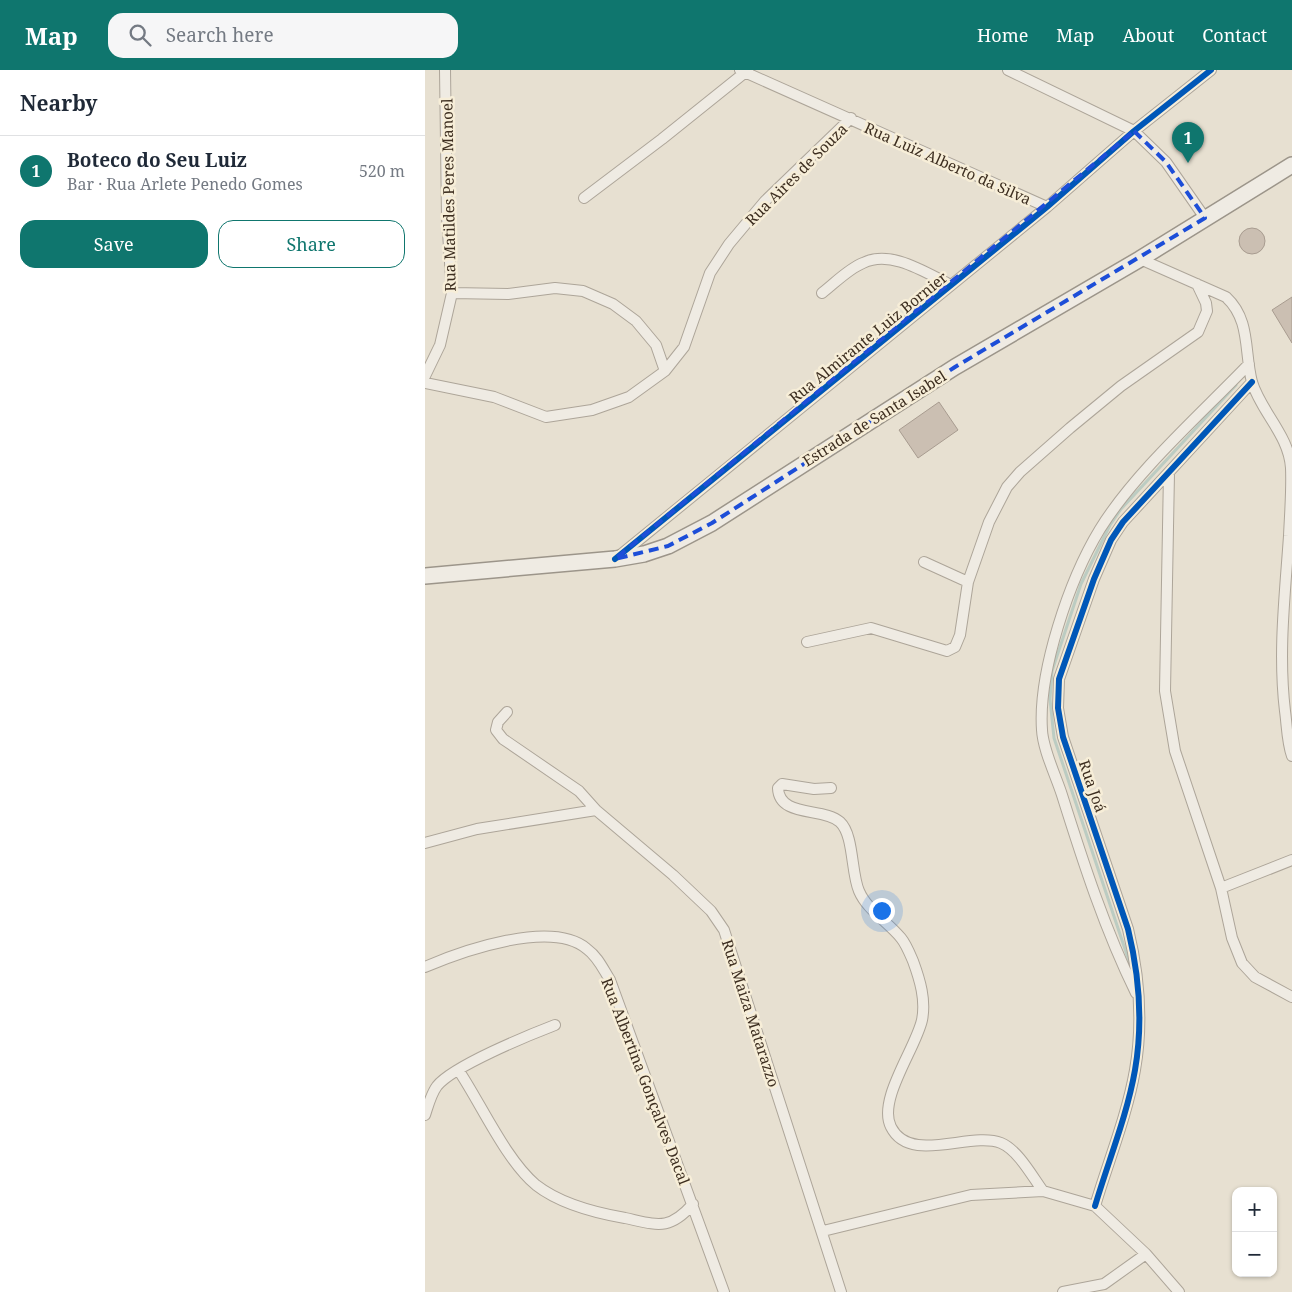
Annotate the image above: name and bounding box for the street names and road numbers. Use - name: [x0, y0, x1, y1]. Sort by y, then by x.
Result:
- street label: Rua Matildes Peres Manoel: [436, 98, 460, 292]
- street label: Rua Luiz Alberto da Silva: [861, 117, 1035, 209]
- street label: Rua Aires de Souza: [741, 119, 851, 229]
- street label: Rua Almirante Luiz Bornier: [785, 267, 951, 407]
- street label: Estrada de Santa Isabel: [798, 365, 950, 470]
- street label: Rua Joá: [1075, 757, 1111, 815]
- street label: Rua Maiza Matarazzo: [718, 936, 784, 1090]
- street label: Rua Albertina Gonçalves Dacal: [597, 975, 695, 1188]

